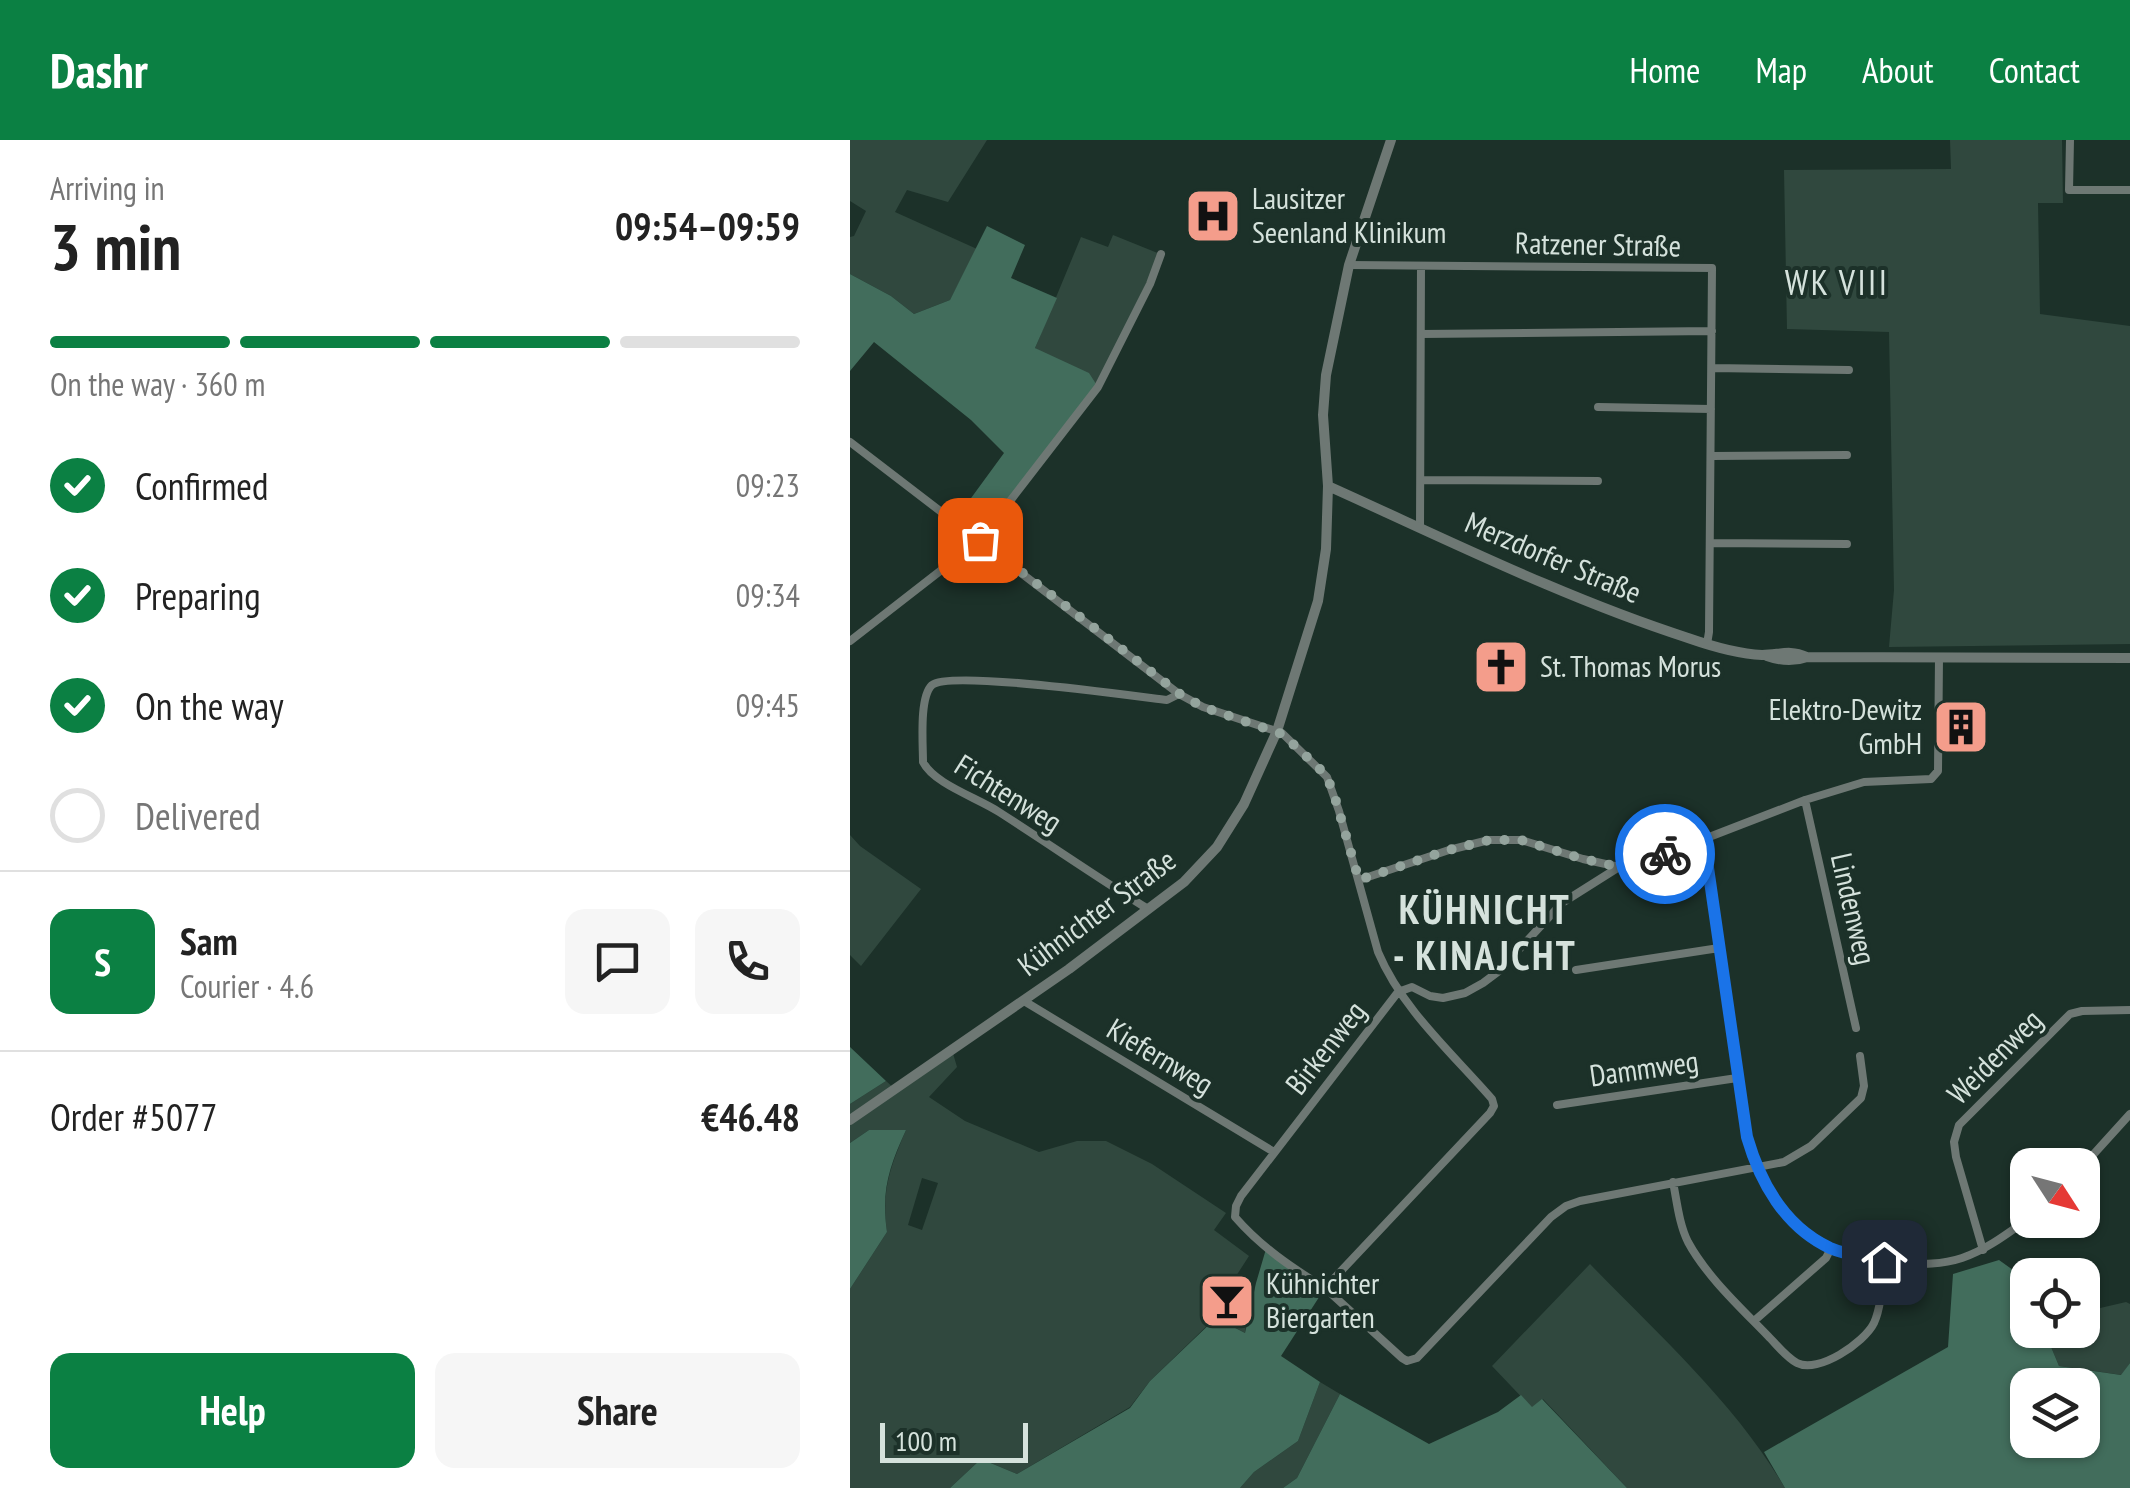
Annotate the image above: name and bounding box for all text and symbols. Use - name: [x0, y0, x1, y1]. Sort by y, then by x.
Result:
- text: Dashr: [50, 39, 148, 101]
- text: Home: [1629, 47, 1701, 93]
- text: Map: [1756, 47, 1807, 93]
- text: About: [1862, 47, 1934, 93]
- text: Contact: [1989, 47, 2080, 93]
- text: Arriving in: [50, 167, 165, 209]
- place label: Lausitzer Seenland Klinikum: [1252, 178, 1446, 251]
- hospital icon: Lausitzer Seenland Klinikum: [1183, 186, 1243, 246]
- text: 09:54–09:59: [615, 201, 800, 250]
- text: 3 min: [50, 204, 181, 288]
- street label: Ratzener Straße: [1515, 223, 1681, 264]
- district label: WK VIII: [1785, 259, 1889, 305]
- text: On the way · 360 m: [50, 363, 265, 405]
- icon: check: [50, 458, 105, 513]
- text: Confirmed: [135, 461, 268, 510]
- text: 09:23: [736, 464, 800, 506]
- pin: [938, 498, 1023, 583]
- street label: Merzdorfer Straße: [1460, 502, 1647, 611]
- icon: bag: [953, 513, 1008, 568]
- icon: check: [50, 568, 105, 623]
- text: Preparing: [135, 571, 261, 620]
- text: 09:34: [736, 574, 800, 616]
- church icon: St. Thomas Morus: [1471, 637, 1531, 697]
- place label: St. Thomas Morus: [1540, 646, 1721, 685]
- icon: check: [50, 678, 105, 733]
- text: On the way: [135, 681, 283, 730]
- text: 09:45: [736, 684, 800, 726]
- place label: Elektro-Dewitz GmbH: [1769, 689, 1922, 762]
- building icon: Elektro-Dewitz GmbH: [1931, 697, 1991, 757]
- street label: Fichtenweg: [948, 745, 1070, 841]
- text: Delivered: [135, 791, 261, 840]
- courier: [1615, 804, 1715, 904]
- icon: bike: [1638, 827, 1693, 882]
- street label: Kühnichter Straße: [1009, 840, 1183, 984]
- street label: Lindenweg: [1823, 849, 1886, 968]
- district label: KÜHNICHT - KINAJCHT: [1393, 883, 1577, 981]
- button: chat: [565, 909, 670, 1014]
- button: phone: [695, 909, 800, 1014]
- text: Sam: [180, 916, 238, 965]
- text: S: [94, 937, 111, 986]
- text: Courier · 4.6: [180, 965, 314, 1007]
- street label: Birkenweg: [1276, 992, 1374, 1102]
- street label: Weidenweg: [1938, 1000, 2050, 1112]
- street label: Kiefernweg: [1100, 1009, 1221, 1103]
- street label: Dammweg: [1587, 1041, 1701, 1094]
- text: Order #5077: [50, 1092, 217, 1141]
- text: €46.48: [701, 1092, 800, 1141]
- north arrow: [2010, 1148, 2100, 1238]
- map controls: [2010, 1148, 2100, 1458]
- pin: [1842, 1220, 1927, 1305]
- icon: home: [1857, 1235, 1912, 1290]
- button: locate: [2010, 1258, 2100, 1348]
- place label: Kühnichter Biergarten: [1266, 1263, 1380, 1336]
- bar icon: Kühnichter Biergarten: [1197, 1271, 1257, 1331]
- button: Help: [50, 1353, 415, 1468]
- button: Share: [435, 1353, 800, 1468]
- button: layers: [2010, 1368, 2100, 1458]
- scale bar: [880, 1418, 1028, 1462]
- text: 100 m: [895, 1422, 957, 1459]

